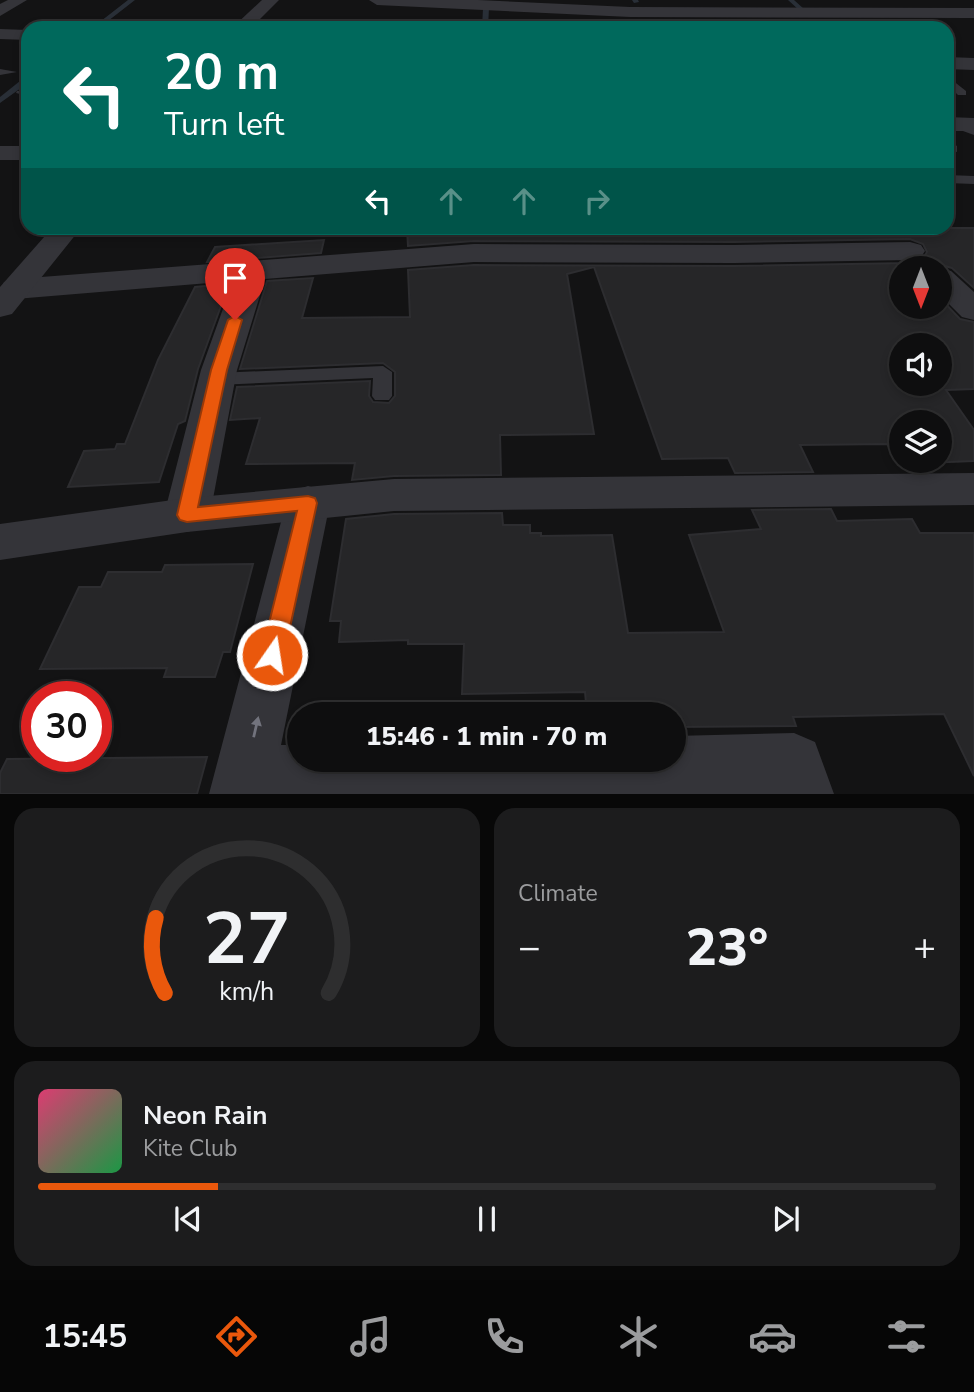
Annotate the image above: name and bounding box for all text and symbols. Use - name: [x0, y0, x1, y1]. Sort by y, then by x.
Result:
- text: 20 m: [164, 39, 279, 106]
- icon: left: [49, 49, 140, 140]
- text: Turn left: [164, 103, 284, 146]
- icon: left: [359, 182, 397, 220]
- icon: ahead: [432, 182, 470, 220]
- icon: ahead: [505, 182, 543, 220]
- icon: right: [578, 182, 616, 220]
- pin: [205, 248, 265, 320]
- north arrow: [889, 256, 952, 318]
- map controls: [889, 256, 952, 473]
- icon: arrive: [216, 259, 254, 297]
- button: sound: [889, 333, 952, 396]
- button: layers: [889, 410, 952, 473]
- position arrow: [235, 618, 309, 692]
- speed limit sign: 30: [21, 681, 112, 772]
- one-way arrow: [250, 716, 261, 738]
- text: 15:46 · 1 min · 70 m: [366, 719, 607, 754]
- text: Climate: [518, 878, 598, 909]
- text: 27: [203, 890, 291, 990]
- text: 23°: [686, 912, 768, 983]
- text: −: [518, 922, 541, 973]
- text: +: [913, 922, 936, 973]
- text: km/h: [219, 975, 275, 1009]
- text: Neon Rain: [143, 1098, 268, 1133]
- text: Kite Club: [143, 1133, 237, 1164]
- icon: previous: [169, 1200, 207, 1238]
- icon: pause: [468, 1200, 506, 1238]
- icon: next: [767, 1200, 805, 1238]
- icon: directions: [212, 1312, 261, 1361]
- icon: music: [346, 1312, 395, 1361]
- icon: phone: [480, 1312, 529, 1361]
- icon: climate: [614, 1312, 663, 1361]
- icon: car: [748, 1312, 797, 1361]
- icon: filters: [882, 1312, 931, 1361]
- text: 15:45: [43, 1315, 127, 1358]

